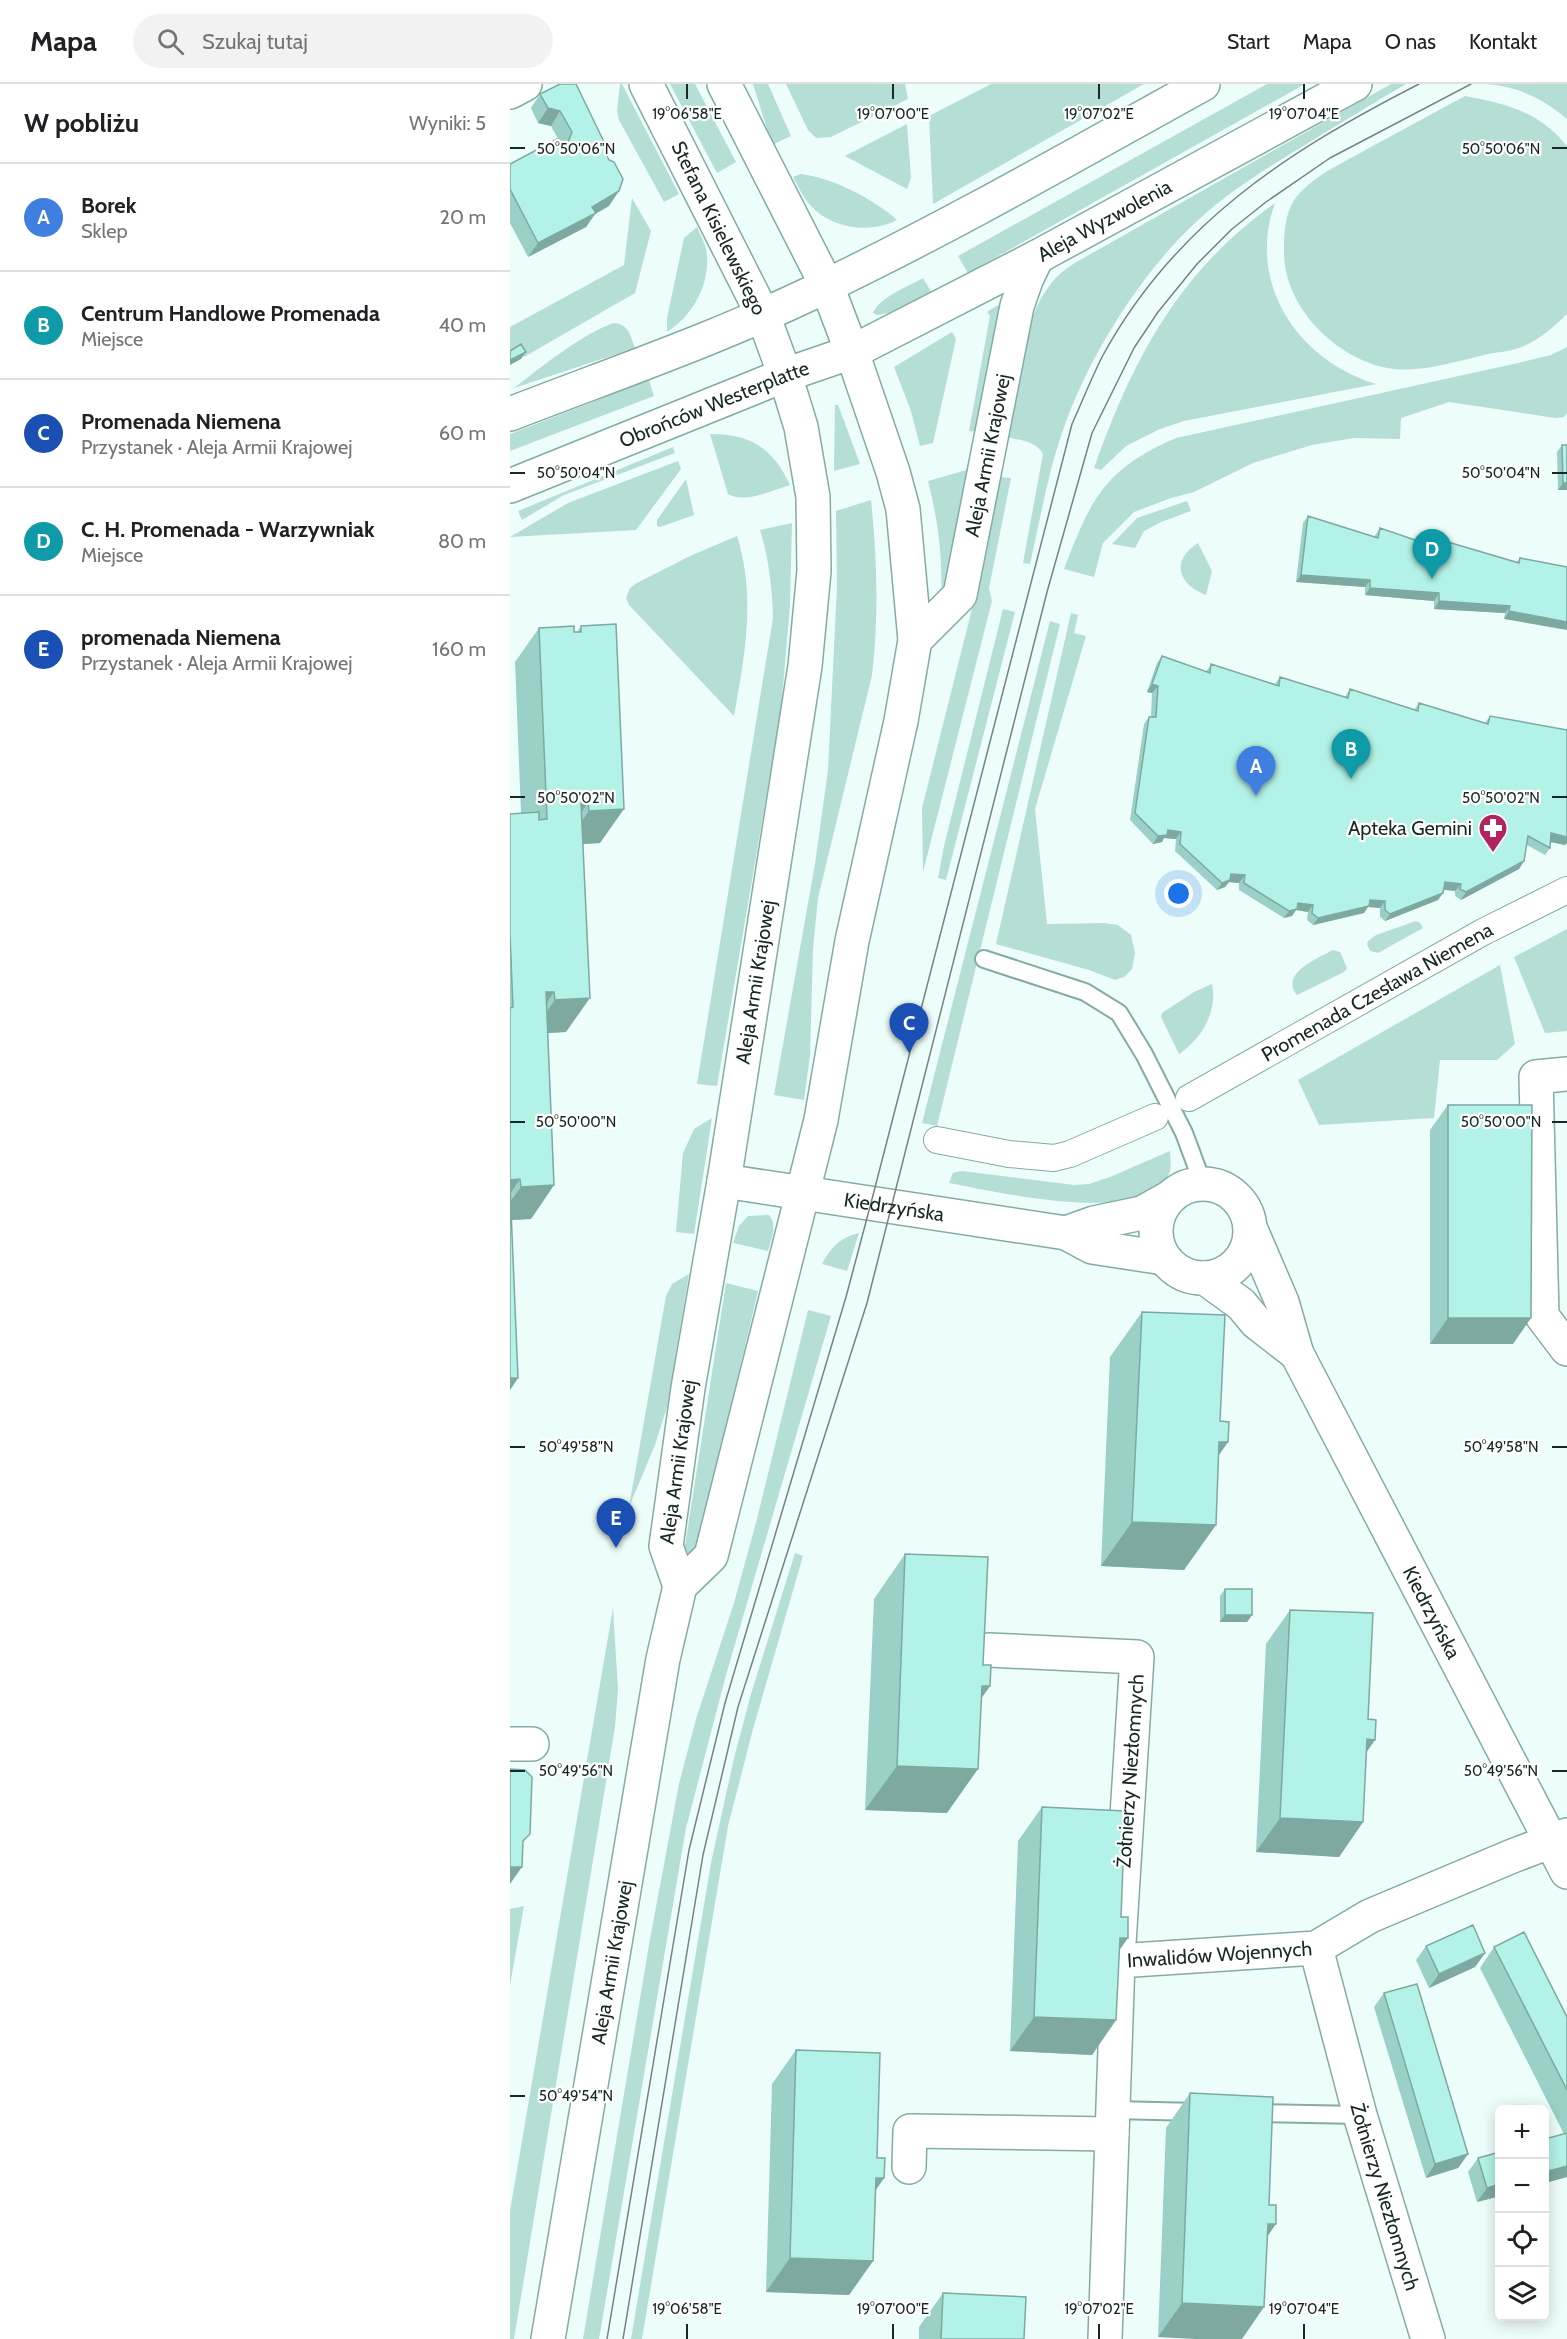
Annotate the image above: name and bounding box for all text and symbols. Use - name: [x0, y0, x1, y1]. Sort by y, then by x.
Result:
- search box: [133, 14, 553, 68]
- text: Mapa: [30, 24, 97, 58]
- icon: search: [154, 25, 187, 58]
- text: Szukaj tutaj: [202, 28, 308, 55]
- text: Start: [1227, 29, 1270, 54]
- text: Mapa: [1303, 29, 1352, 54]
- text: O nas: [1385, 29, 1436, 54]
- text: Kontakt: [1469, 29, 1537, 54]
- text: 19°06'58"E: [652, 105, 722, 123]
- text: 19°07'00"E: [857, 105, 929, 123]
- text: 19°07'02"E: [1064, 105, 1134, 123]
- text: 19°07'04"E: [1269, 105, 1339, 123]
- text: W pobliżu: [24, 107, 139, 139]
- text: Wyniki: 5: [409, 111, 486, 135]
- street label: Stefana Kisielewskiego: [666, 137, 772, 319]
- text: 50°50'06"N: [537, 140, 615, 158]
- text: 50°50'06"N: [1462, 140, 1540, 158]
- street label: Aleja Wyzwolenia: [1033, 174, 1176, 267]
- text: Borek: [81, 192, 136, 219]
- text: A: [37, 205, 50, 229]
- text: 20 m: [440, 205, 486, 229]
- text: Sklep: [81, 219, 128, 243]
- text: Centrum Handlowe Promenada: [81, 300, 380, 327]
- text: B: [37, 313, 50, 337]
- text: 40 m: [438, 313, 486, 337]
- text: Miejsce: [81, 327, 143, 351]
- street label: Obrońców Westerplatte: [616, 356, 812, 453]
- street label: Aleja Armii Krajowej: [960, 372, 1015, 539]
- text: Promenada Niemena: [81, 408, 281, 435]
- text: C: [37, 421, 50, 445]
- text: 60 m: [439, 421, 486, 445]
- text: Przystanek · Aleja Armii Krajowej: [81, 435, 352, 459]
- text: 50°50'04"N: [537, 464, 615, 482]
- text: 50°50'04"N: [1462, 464, 1540, 482]
- text: C. H. Promenada - Warzywniak: [81, 516, 375, 543]
- text: D: [36, 529, 51, 553]
- text: 80 m: [438, 529, 486, 553]
- pin: D: [1412, 530, 1452, 579]
- text: Miejsce: [81, 543, 143, 567]
- text: promenada Niemena: [81, 624, 281, 651]
- text: E: [38, 637, 49, 661]
- text: 160 m: [432, 637, 486, 661]
- text: Przystanek · Aleja Armii Krajowej: [81, 651, 352, 675]
- pin: B: [1332, 730, 1370, 779]
- pin: A: [1236, 746, 1276, 796]
- text: 50°50'02"N: [537, 789, 615, 807]
- text: 50°50'02"N: [1462, 789, 1540, 807]
- pharmacy icon: Apteka Gemini: [1477, 812, 1509, 854]
- place label: Apteka Gemini: [1348, 816, 1472, 840]
- your location: [1164, 879, 1193, 908]
- street label: Aleja Armii Krajowej: [731, 898, 780, 1066]
- street label: Promenada Czesława Niemena: [1257, 917, 1497, 1067]
- pin: C: [890, 1004, 928, 1053]
- text: 50°50'00"N: [536, 1113, 616, 1131]
- text: 50°50'00"N: [1461, 1113, 1541, 1131]
- street label: Kiedrzyńska: [842, 1187, 946, 1226]
- street label: Aleja Armii Krajowej: [654, 1378, 701, 1546]
- text: 50°49'58"N: [539, 1438, 613, 1456]
- text: 50°49'58"N: [1464, 1438, 1538, 1456]
- pin: E: [596, 1498, 636, 1548]
- street label: Kiedrzyńska: [1398, 1562, 1466, 1663]
- street label: Żołnierzy Niezłomnych: [1111, 1673, 1149, 1869]
- text: 50°49'56"N: [539, 1762, 613, 1780]
- text: 50°49'56"N: [1464, 1762, 1538, 1780]
- street label: Aleja Armii Krajowej: [586, 1879, 637, 2046]
- street label: Inwalidów Wojennych: [1126, 1936, 1313, 1972]
- text: 50°49'54"N: [539, 2087, 613, 2105]
- street label: Żołnierzy Niezłomnych: [1345, 2100, 1425, 2293]
- map controls: [1495, 2105, 1549, 2321]
- button: +: [1495, 2105, 1549, 2159]
- button: −: [1495, 2159, 1549, 2213]
- button: locate: [1495, 2213, 1549, 2267]
- button: layers: [1495, 2267, 1549, 2321]
- text: 19°06'58"E: [652, 2300, 722, 2318]
- text: 19°07'00"E: [857, 2300, 929, 2318]
- text: 19°07'02"E: [1064, 2300, 1134, 2318]
- text: 19°07'04"E: [1269, 2300, 1339, 2318]

